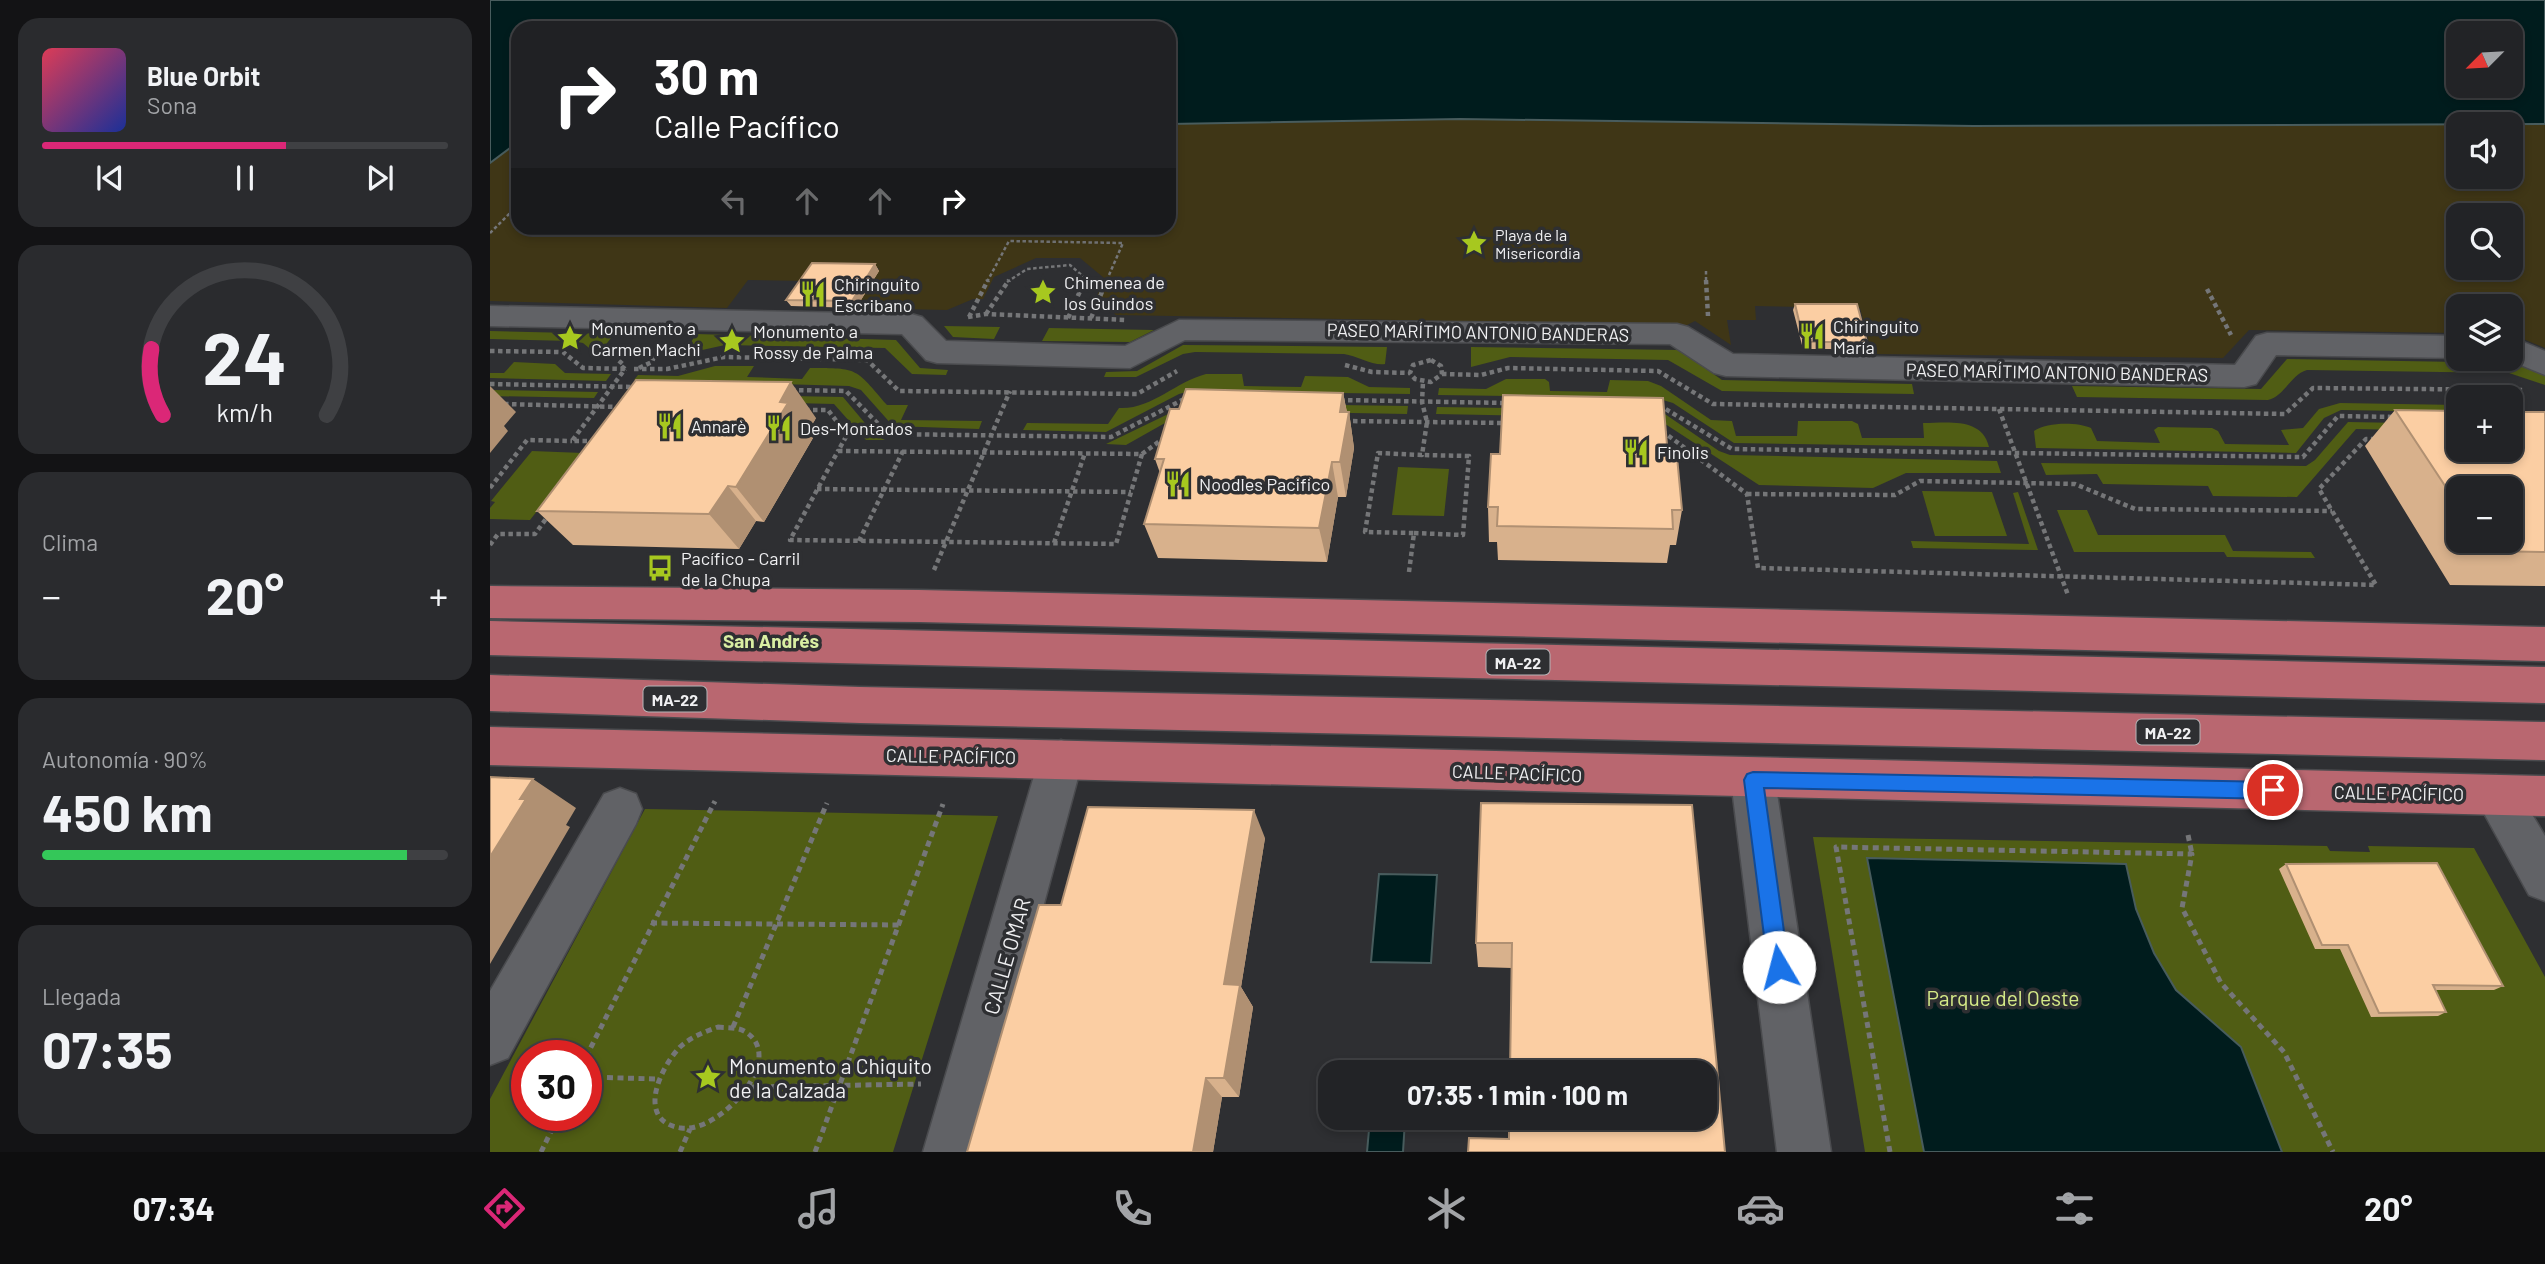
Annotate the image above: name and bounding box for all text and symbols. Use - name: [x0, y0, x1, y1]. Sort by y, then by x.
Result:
- north arrow: [2446, 21, 2524, 98]
- map controls: [2446, 21, 2523, 553]
- text: 30 m: [654, 46, 759, 105]
- icon: right: [539, 49, 630, 140]
- text: Blue Orbit: [147, 60, 260, 91]
- text: Sona: [147, 91, 197, 119]
- text: Calle Pacífico: [654, 106, 840, 144]
- button: sound: [2446, 112, 2523, 189]
- icon: previous: [91, 159, 129, 197]
- icon: pause: [226, 159, 264, 197]
- icon: next: [361, 159, 399, 197]
- icon: left: [715, 182, 753, 220]
- icon: ahead: [788, 182, 826, 220]
- icon: ahead: [861, 182, 899, 220]
- icon: right: [934, 182, 972, 220]
- button: search: [2446, 203, 2523, 280]
- place label: Playa de la Misericordia: [1495, 225, 1580, 262]
- place icon: Playa de la Misericordia: [1459, 228, 1489, 258]
- place label: Chimenea de los Guindos: [1064, 271, 1165, 314]
- place label: Chiringuito Escribano: [834, 273, 920, 316]
- place icon: Chimenea de los Guindos: [1028, 277, 1058, 307]
- restaurant icon: Chiringuito Escribano: [798, 279, 828, 309]
- button: layers: [2446, 294, 2523, 371]
- text: 24: [203, 313, 287, 401]
- place label: Chiringuito María: [1833, 315, 1919, 358]
- place label: Monumento a Carmen Machi: [591, 317, 701, 360]
- street label: PASEO MARÍTIMO ANTONIO BANDERAS: [1327, 318, 1629, 346]
- place label: Monumento a Rossy de Palma: [753, 320, 873, 363]
- restaurant icon: Chiringuito María: [1797, 321, 1827, 351]
- place icon: Monumento a Carmen Machi: [555, 323, 585, 353]
- place icon: Monumento a Rossy de Palma: [717, 326, 747, 356]
- street label: PASEO MARÍTIMO ANTONIO BANDERAS: [1906, 358, 2208, 386]
- button: +: [2446, 385, 2523, 462]
- text: km/h: [217, 397, 273, 427]
- restaurant icon: Annarè: [655, 411, 685, 441]
- restaurant icon: Des-Montados: [764, 413, 794, 443]
- place label: Annarè: [691, 415, 747, 437]
- place label: Des-Montados: [800, 417, 913, 439]
- restaurant icon: Finolis: [1621, 437, 1651, 467]
- place label: Finolis: [1657, 441, 1709, 463]
- restaurant icon: Noodles Pacifico: [1163, 469, 1193, 499]
- place label: Noodles Pacifico: [1199, 473, 1330, 495]
- button: −: [2446, 476, 2523, 553]
- text: Clima: [42, 528, 98, 556]
- place label: Pacífico - Carril de la Chupa: [681, 547, 800, 590]
- bus stop icon: Pacífico - Carril de la Chupa: [645, 553, 675, 583]
- text: 20°: [206, 563, 284, 625]
- text: −: [42, 572, 61, 618]
- text: +: [429, 572, 448, 618]
- district label: San Andrés: [723, 629, 819, 652]
- road number: MA-22: [1486, 650, 1550, 674]
- road number: MA-22: [644, 686, 706, 712]
- road number: MA-22: [2136, 720, 2200, 744]
- street label: CALLE PACÍFICO: [886, 744, 1016, 768]
- text: Autonomía · 90%: [42, 745, 208, 773]
- street label: CALLE PACÍFICO: [1451, 760, 1583, 786]
- pin: [2243, 760, 2303, 820]
- icon: arrive: [2254, 771, 2292, 809]
- text: 450 km: [42, 780, 213, 842]
- street label: CALLE PACÍFICO: [2334, 781, 2464, 805]
- street label: CALLE OMAR: [977, 895, 1035, 1017]
- position arrow: [1742, 930, 1816, 1004]
- text: Llegada: [42, 982, 121, 1010]
- park label: Parque del Oeste: [1926, 985, 2080, 1010]
- text: 07:35: [42, 1017, 172, 1079]
- speed limit sign: 30: [511, 1040, 602, 1131]
- place label: Monumento a Chiquito de la Calzada: [729, 1053, 932, 1102]
- place icon: Monumento a Chiquito de la Calzada: [693, 1062, 723, 1092]
- text: 07:35 · 1 min · 100 m: [1407, 1079, 1628, 1110]
- icon: directions: [480, 1184, 529, 1233]
- icon: music: [794, 1184, 843, 1233]
- icon: phone: [1108, 1184, 1157, 1233]
- icon: climate: [1422, 1184, 1471, 1233]
- icon: car: [1736, 1184, 1785, 1233]
- icon: filters: [2050, 1184, 2099, 1233]
- text: 07:34: [133, 1189, 215, 1227]
- text: 20°: [2364, 1189, 2412, 1227]

